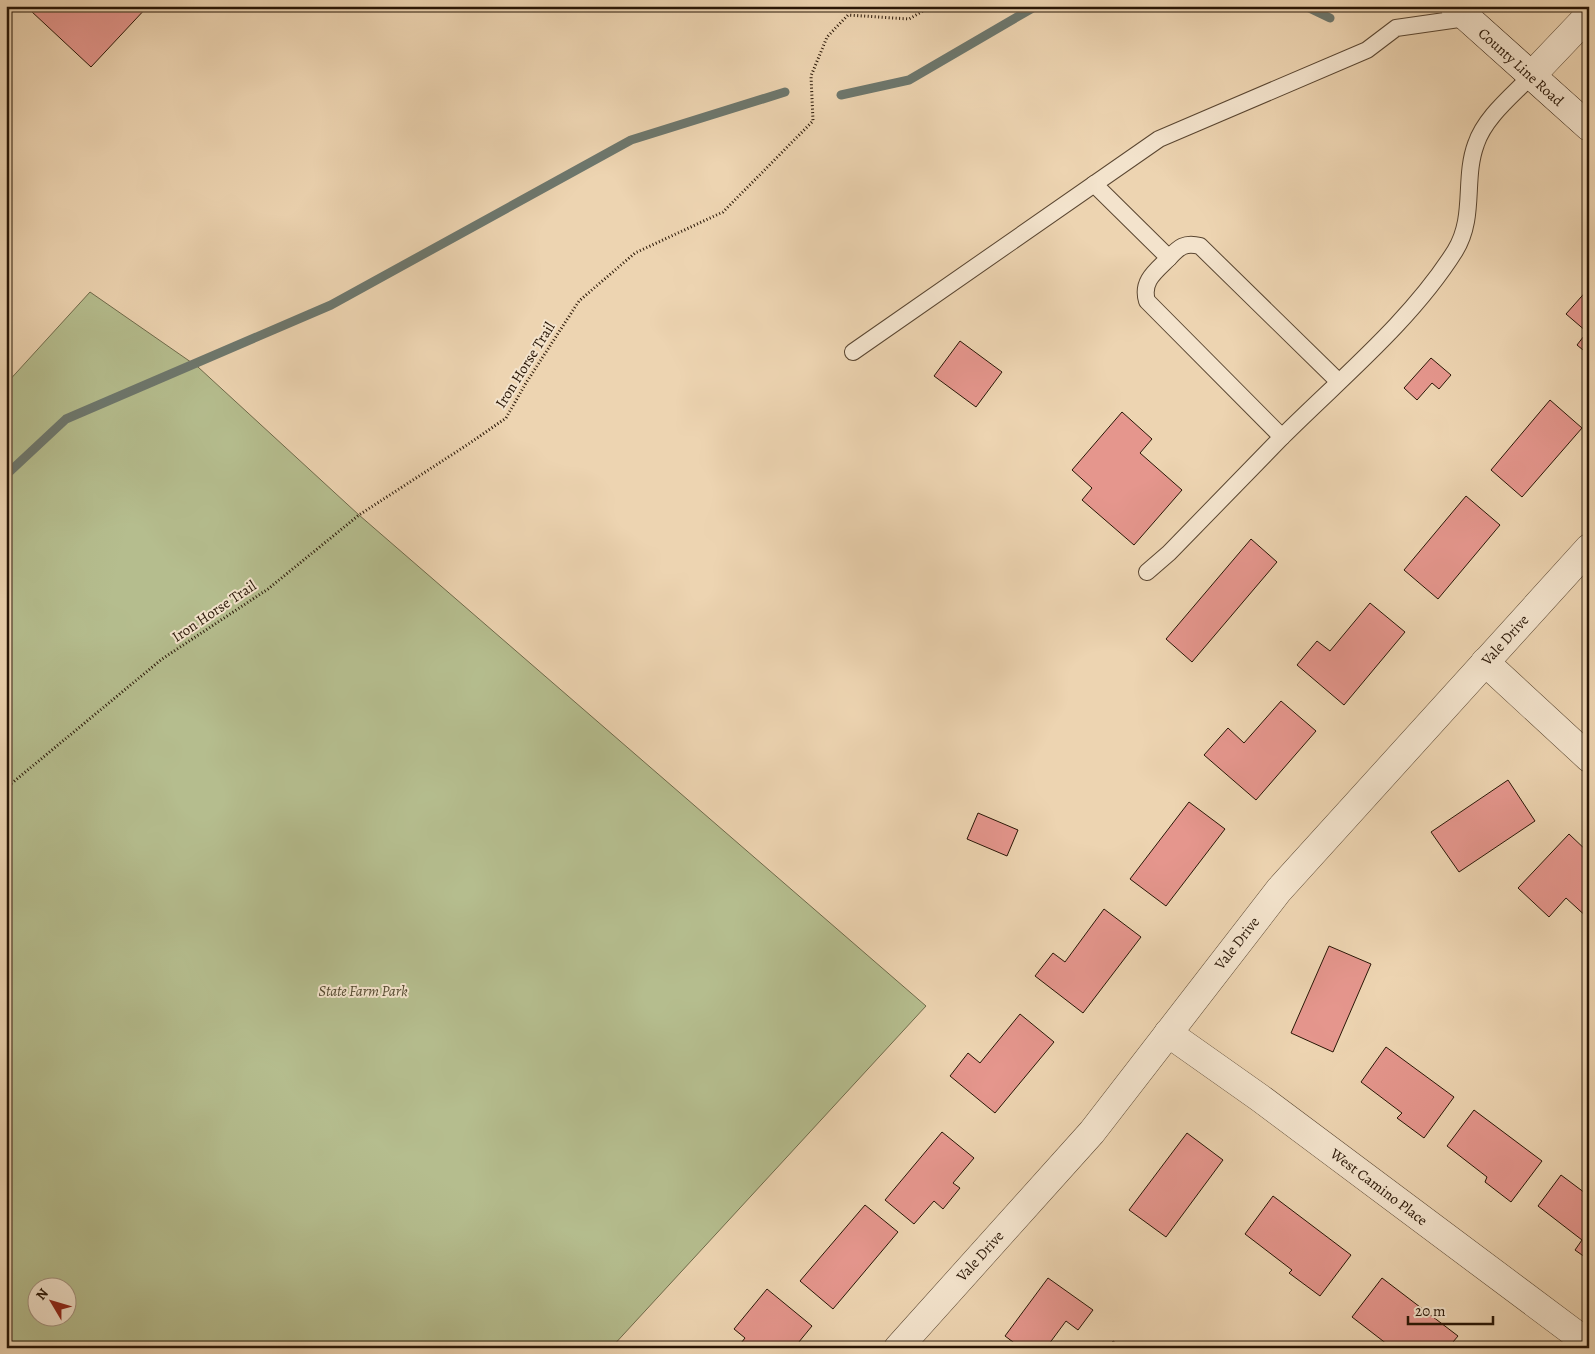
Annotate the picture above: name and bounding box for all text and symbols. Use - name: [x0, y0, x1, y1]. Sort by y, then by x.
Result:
- street label: County Line Road: [1474, 23, 1569, 111]
- street label: Iron Horse Trail: [491, 318, 560, 412]
- street label: Iron Horse Trail: [168, 575, 260, 647]
- street label: Vale Drive: [1476, 610, 1533, 670]
- street label: Vale Drive: [1209, 912, 1264, 974]
- park label: State Farm Park: [318, 981, 408, 1001]
- street label: West Camino Place: [1325, 1143, 1432, 1230]
- street label: Vale Drive: [951, 1226, 1008, 1286]
- north arrow: [28, 1276, 78, 1326]
- text: N: [32, 1284, 53, 1304]
- scale bar: [1408, 1294, 1492, 1326]
- text: 20 m: [1415, 1301, 1446, 1321]

